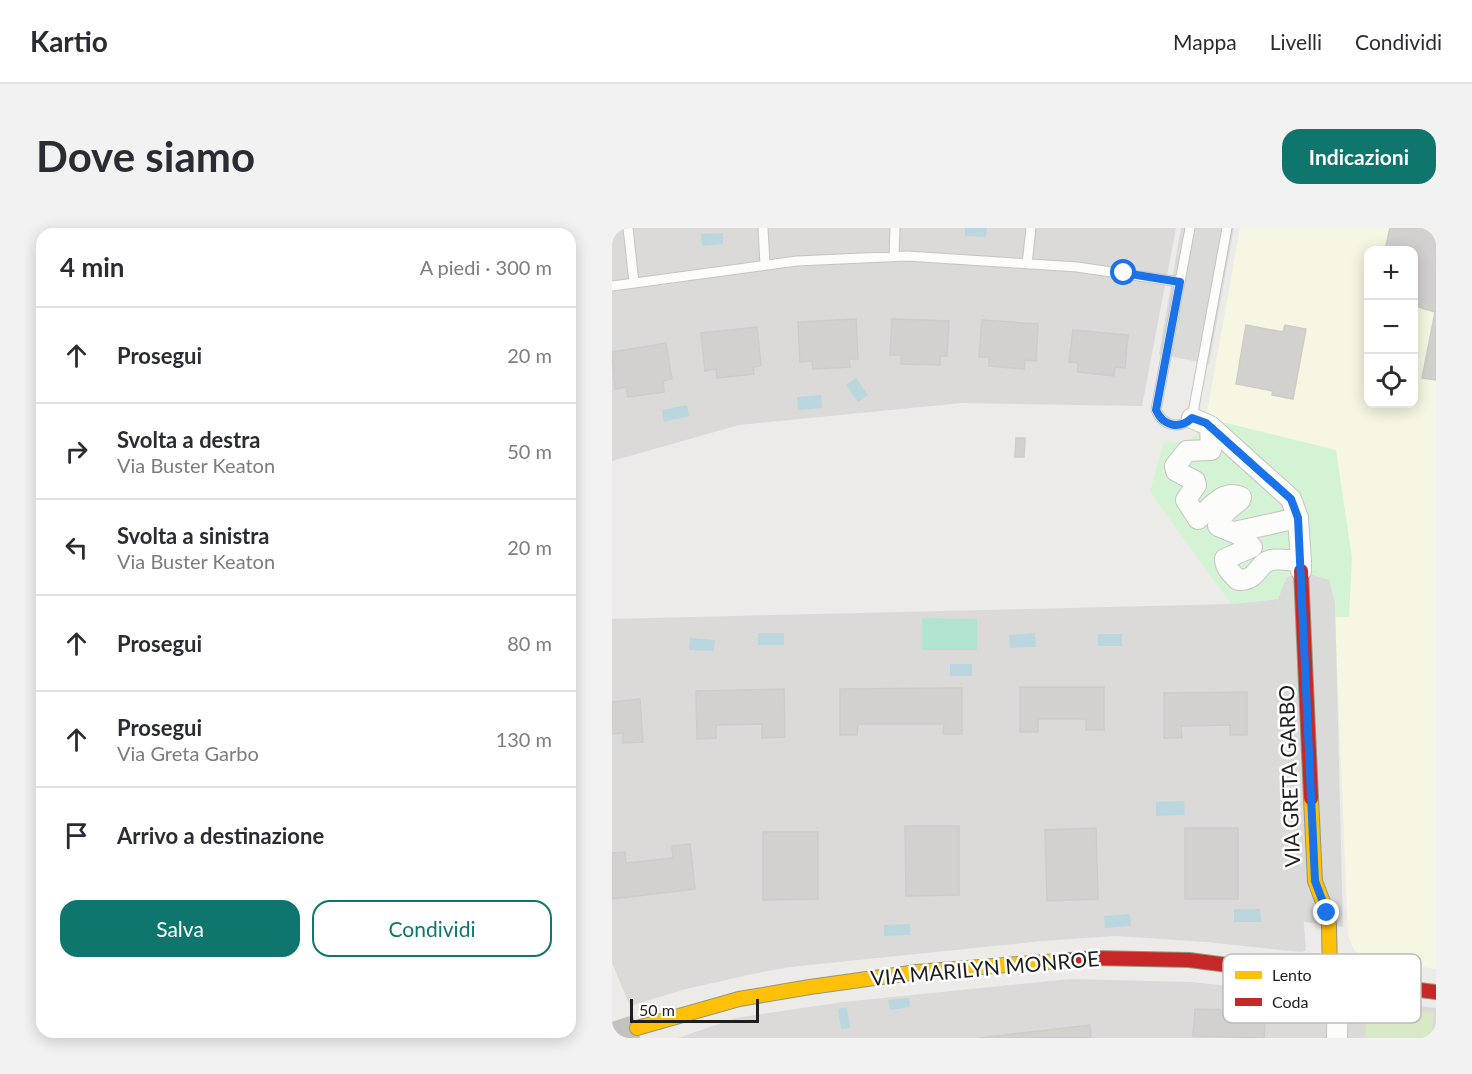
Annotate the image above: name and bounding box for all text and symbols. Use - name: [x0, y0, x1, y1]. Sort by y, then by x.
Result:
- text: Kartio: [30, 24, 108, 58]
- text: Mappa: [1173, 29, 1237, 54]
- text: Livelli: [1270, 29, 1322, 54]
- text: Condividi: [1355, 29, 1442, 54]
- button: Indicazioni: [1282, 129, 1436, 184]
- text: Dove siamo: [36, 131, 255, 181]
- map controls: [1364, 246, 1418, 408]
- button: +: [1364, 246, 1418, 300]
- text: 4 min: [60, 251, 124, 283]
- text: A piedi · 300 m: [420, 255, 552, 279]
- route start: [1110, 259, 1136, 285]
- button: −: [1364, 300, 1418, 354]
- icon: ahead: [60, 339, 93, 372]
- text: Prosegui: [117, 342, 202, 369]
- text: 20 m: [507, 343, 552, 367]
- button: locate: [1364, 354, 1418, 408]
- text: Svolta a destra: [117, 426, 260, 453]
- icon: right: [60, 435, 93, 468]
- text: 50 m: [507, 439, 552, 463]
- text: Via Buster Keaton: [117, 453, 275, 477]
- text: Svolta a sinistra: [117, 522, 269, 549]
- icon: left: [60, 531, 93, 564]
- text: 20 m: [507, 535, 552, 559]
- text: Via Buster Keaton: [117, 549, 275, 573]
- icon: ahead: [60, 627, 93, 660]
- text: Prosegui: [117, 630, 202, 657]
- text: 80 m: [507, 631, 552, 655]
- street label: VIA GRETA GARBO: [1273, 684, 1304, 868]
- text: Prosegui: [117, 714, 202, 741]
- icon: ahead: [60, 723, 93, 756]
- text: 130 m: [496, 727, 552, 751]
- text: Via Greta Garbo: [117, 741, 259, 765]
- icon: arrive: [60, 819, 93, 852]
- text: Arrivo a destinazione: [117, 822, 324, 849]
- route end: [1313, 899, 1339, 925]
- button: Salva: [60, 900, 300, 957]
- button: Condividi: [312, 900, 552, 957]
- street label: VIA MARILYN MONROE: [870, 945, 1100, 990]
- legend: [1223, 954, 1421, 1023]
- text: Lento: [1272, 965, 1312, 984]
- text: Coda: [1272, 992, 1309, 1011]
- scale bar: [630, 996, 759, 1024]
- text: 50 m: [639, 1000, 675, 1019]

